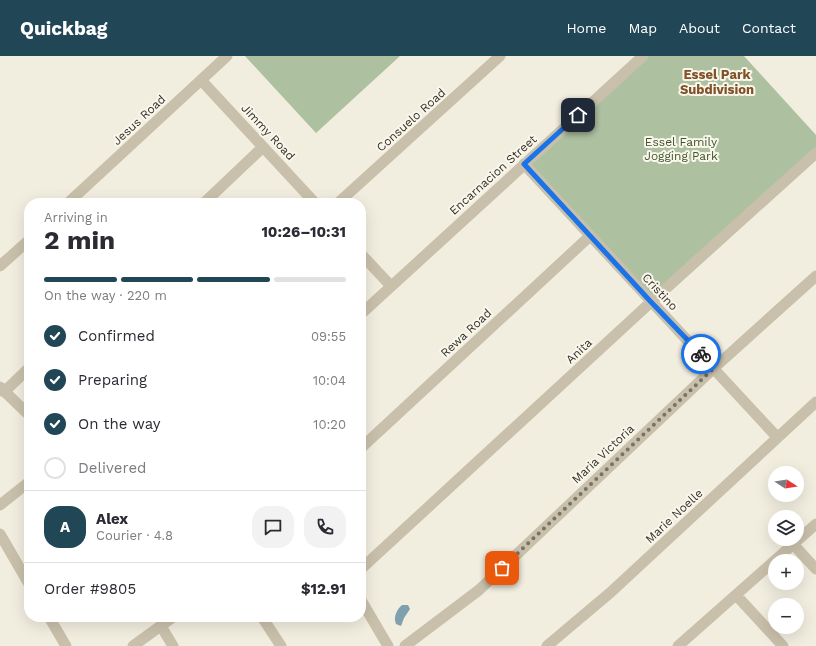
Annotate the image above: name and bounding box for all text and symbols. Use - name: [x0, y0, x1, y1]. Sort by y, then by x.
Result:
- text: Quickbag: [20, 17, 107, 40]
- text: Home: [566, 20, 606, 36]
- text: Map: [628, 20, 657, 36]
- text: About: [679, 20, 720, 36]
- text: Contact: [742, 20, 796, 36]
- district label: Essel Park Subdivision: [680, 67, 754, 97]
- street label: Consuelo Road: [374, 85, 448, 155]
- street label: Jesus Road: [110, 92, 168, 148]
- pin: [561, 98, 595, 132]
- street label: Jimmy Road: [238, 101, 298, 163]
- icon: home: [567, 104, 589, 126]
- street label: Encarnacion Street: [447, 132, 539, 218]
- park label: Essel Family Jogging Park: [644, 135, 718, 163]
- text: Arriving in: [44, 210, 108, 225]
- text: 10:26–10:31: [261, 223, 346, 241]
- text: 2 min: [44, 225, 115, 255]
- street label: Cristino: [639, 271, 681, 313]
- text: On the way · 220 m: [44, 288, 167, 303]
- street label: Rewa Road: [438, 306, 494, 360]
- icon: check: [44, 325, 66, 347]
- text: Confirmed: [78, 327, 155, 345]
- text: 09:55: [311, 329, 346, 344]
- courier: [681, 334, 721, 374]
- street label: Anita: [563, 335, 595, 366]
- icon: bike: [690, 343, 712, 365]
- icon: check: [44, 369, 66, 391]
- text: Preparing: [78, 371, 147, 389]
- text: 10:04: [313, 373, 346, 388]
- icon: check: [44, 413, 66, 435]
- text: On the way: [78, 415, 160, 433]
- text: 10:20: [313, 417, 346, 432]
- street label: Maria Victoria: [569, 421, 637, 486]
- text: Delivered: [78, 459, 146, 477]
- north arrow: [768, 466, 804, 502]
- map controls: [768, 466, 804, 634]
- street label: Marie Noelle: [642, 486, 706, 546]
- button: chat: [252, 506, 294, 548]
- button: phone: [304, 506, 346, 548]
- text: Alex: [96, 510, 128, 528]
- button: layers: [768, 510, 804, 546]
- text: A: [60, 518, 70, 536]
- text: Courier · 4.8: [96, 528, 173, 543]
- pin: [485, 551, 519, 585]
- button: +: [768, 554, 804, 590]
- icon: bag: [491, 557, 513, 579]
- text: Order #9805: [44, 580, 136, 598]
- text: $12.91: [301, 580, 346, 598]
- button: −: [768, 598, 804, 634]

